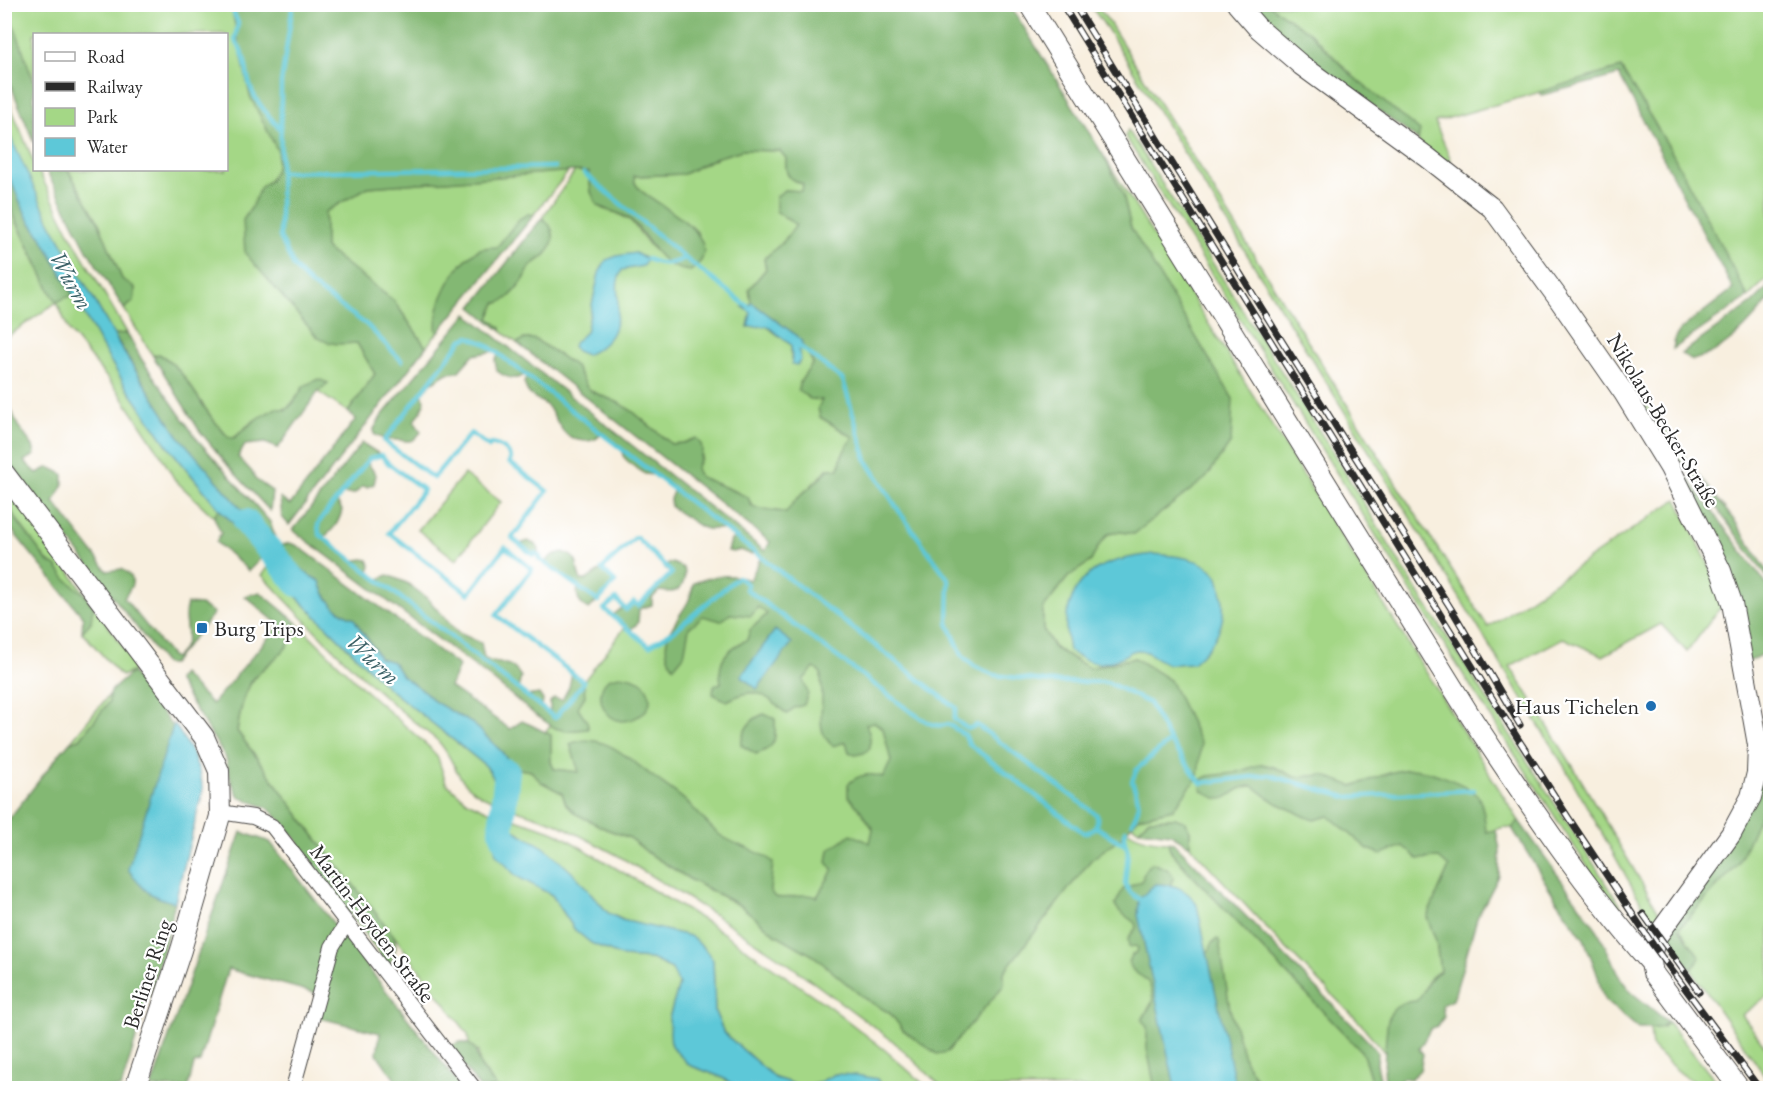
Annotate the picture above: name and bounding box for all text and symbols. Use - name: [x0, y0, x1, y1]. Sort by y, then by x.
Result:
- legend: [33, 33, 228, 171]
- text: Road: [87, 45, 126, 68]
- text: Railway: [87, 75, 143, 98]
- text: Park: [87, 105, 118, 128]
- text: Water: [87, 135, 128, 158]
- water label: Wurm: [43, 245, 100, 315]
- street label: Nikolaus-Becker-Straße: [1600, 328, 1727, 513]
- place label: Burg Trips: [214, 614, 304, 643]
- marker: Burg Trips: [195, 621, 209, 635]
- water label: Wurm: [340, 626, 407, 692]
- place label: Haus Tichelen: [1515, 692, 1639, 721]
- marker: Haus Tichelen: [1644, 699, 1658, 713]
- street label: Martin-Heyden-Straße: [303, 838, 442, 1009]
- street label: Berliner Ring: [116, 915, 179, 1033]

